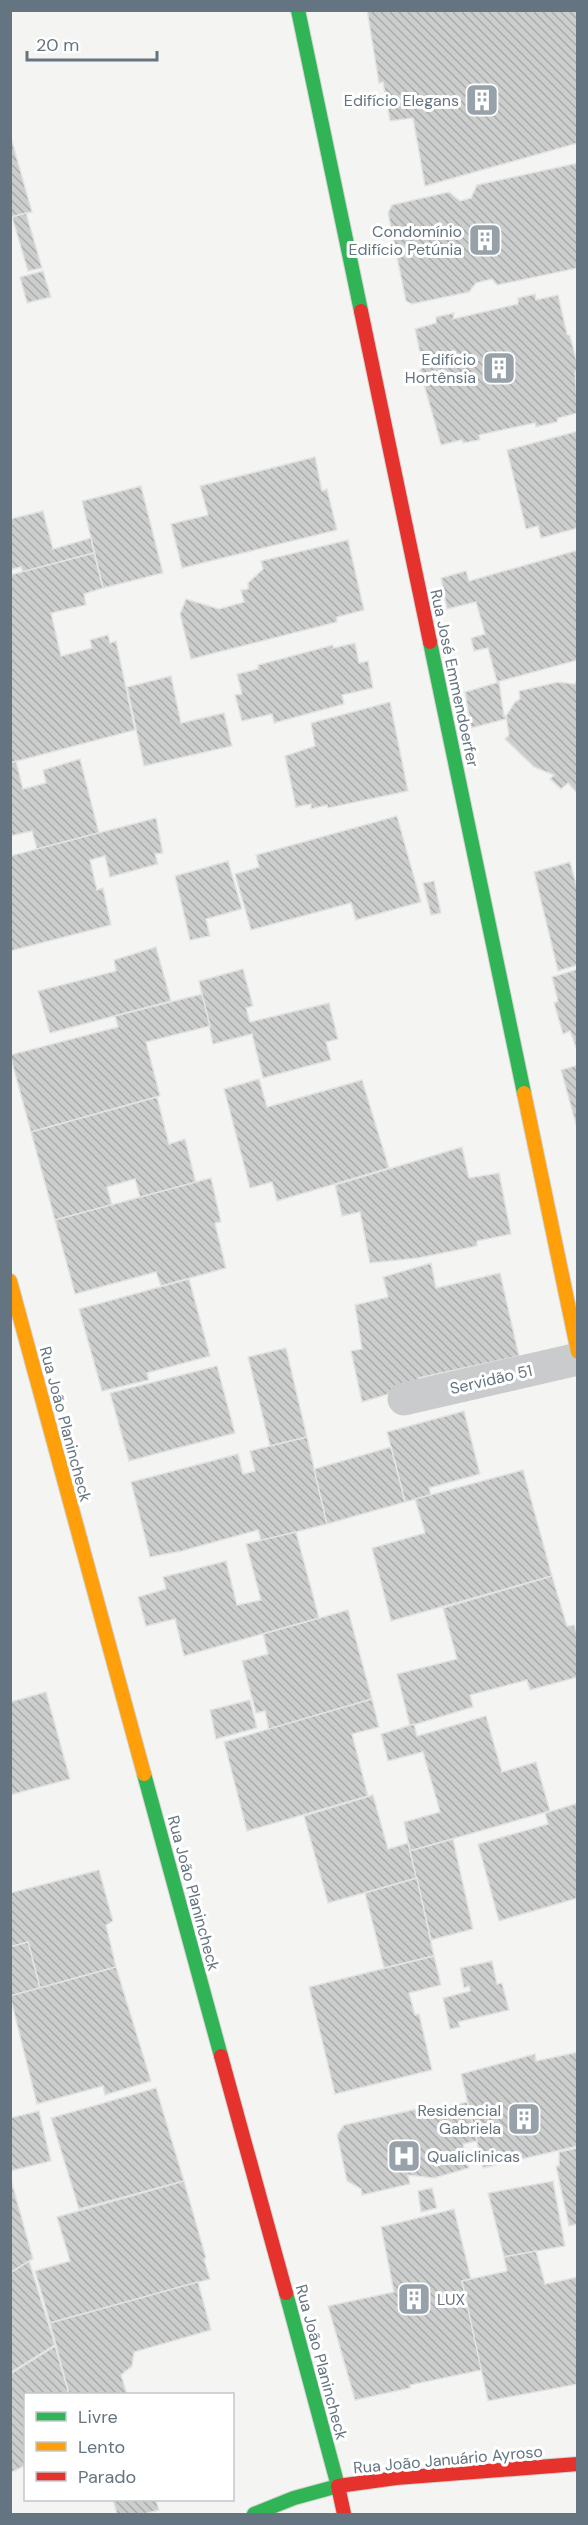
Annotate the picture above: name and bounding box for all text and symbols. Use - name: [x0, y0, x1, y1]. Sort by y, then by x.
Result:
- scale bar: [27, 24, 158, 62]
- text: 20 m: [36, 33, 79, 57]
- building icon: Edifício Elegans: [464, 82, 500, 118]
- place label: Edifício Elegans: [344, 90, 459, 111]
- place label: Condomínio Edifício Petúnia: [349, 221, 462, 260]
- building icon: Condomínio Edifício Petúnia: [467, 222, 503, 258]
- place label: Edifício Hortênsia: [405, 349, 476, 388]
- building icon: Edifício Hortênsia: [481, 350, 517, 386]
- street label: Rua José Emmendoerfer: [425, 587, 484, 769]
- street label: Rua João Planincheck: [35, 1344, 96, 1504]
- street label: Servidão 51: [448, 1360, 534, 1399]
- street label: Rua João Planincheck: [163, 1813, 224, 1973]
- place label: Residencial Gabriela: [417, 2100, 501, 2139]
- building icon: Residencial Gabriela: [506, 2101, 542, 2137]
- hospital icon: Qualiclinicas: [386, 2138, 422, 2174]
- place label: Qualiclinicas: [427, 2146, 520, 2167]
- building icon: LUX: [396, 2281, 432, 2317]
- street label: Rua João Planincheck: [291, 2282, 352, 2442]
- place label: LUX: [437, 2289, 465, 2310]
- legend: [24, 2393, 234, 2501]
- text: Livre: [78, 2405, 118, 2429]
- text: Lento: [78, 2435, 125, 2459]
- street label: Rua João Januário Ayroso: [352, 2441, 544, 2478]
- text: Parado: [78, 2465, 136, 2489]

